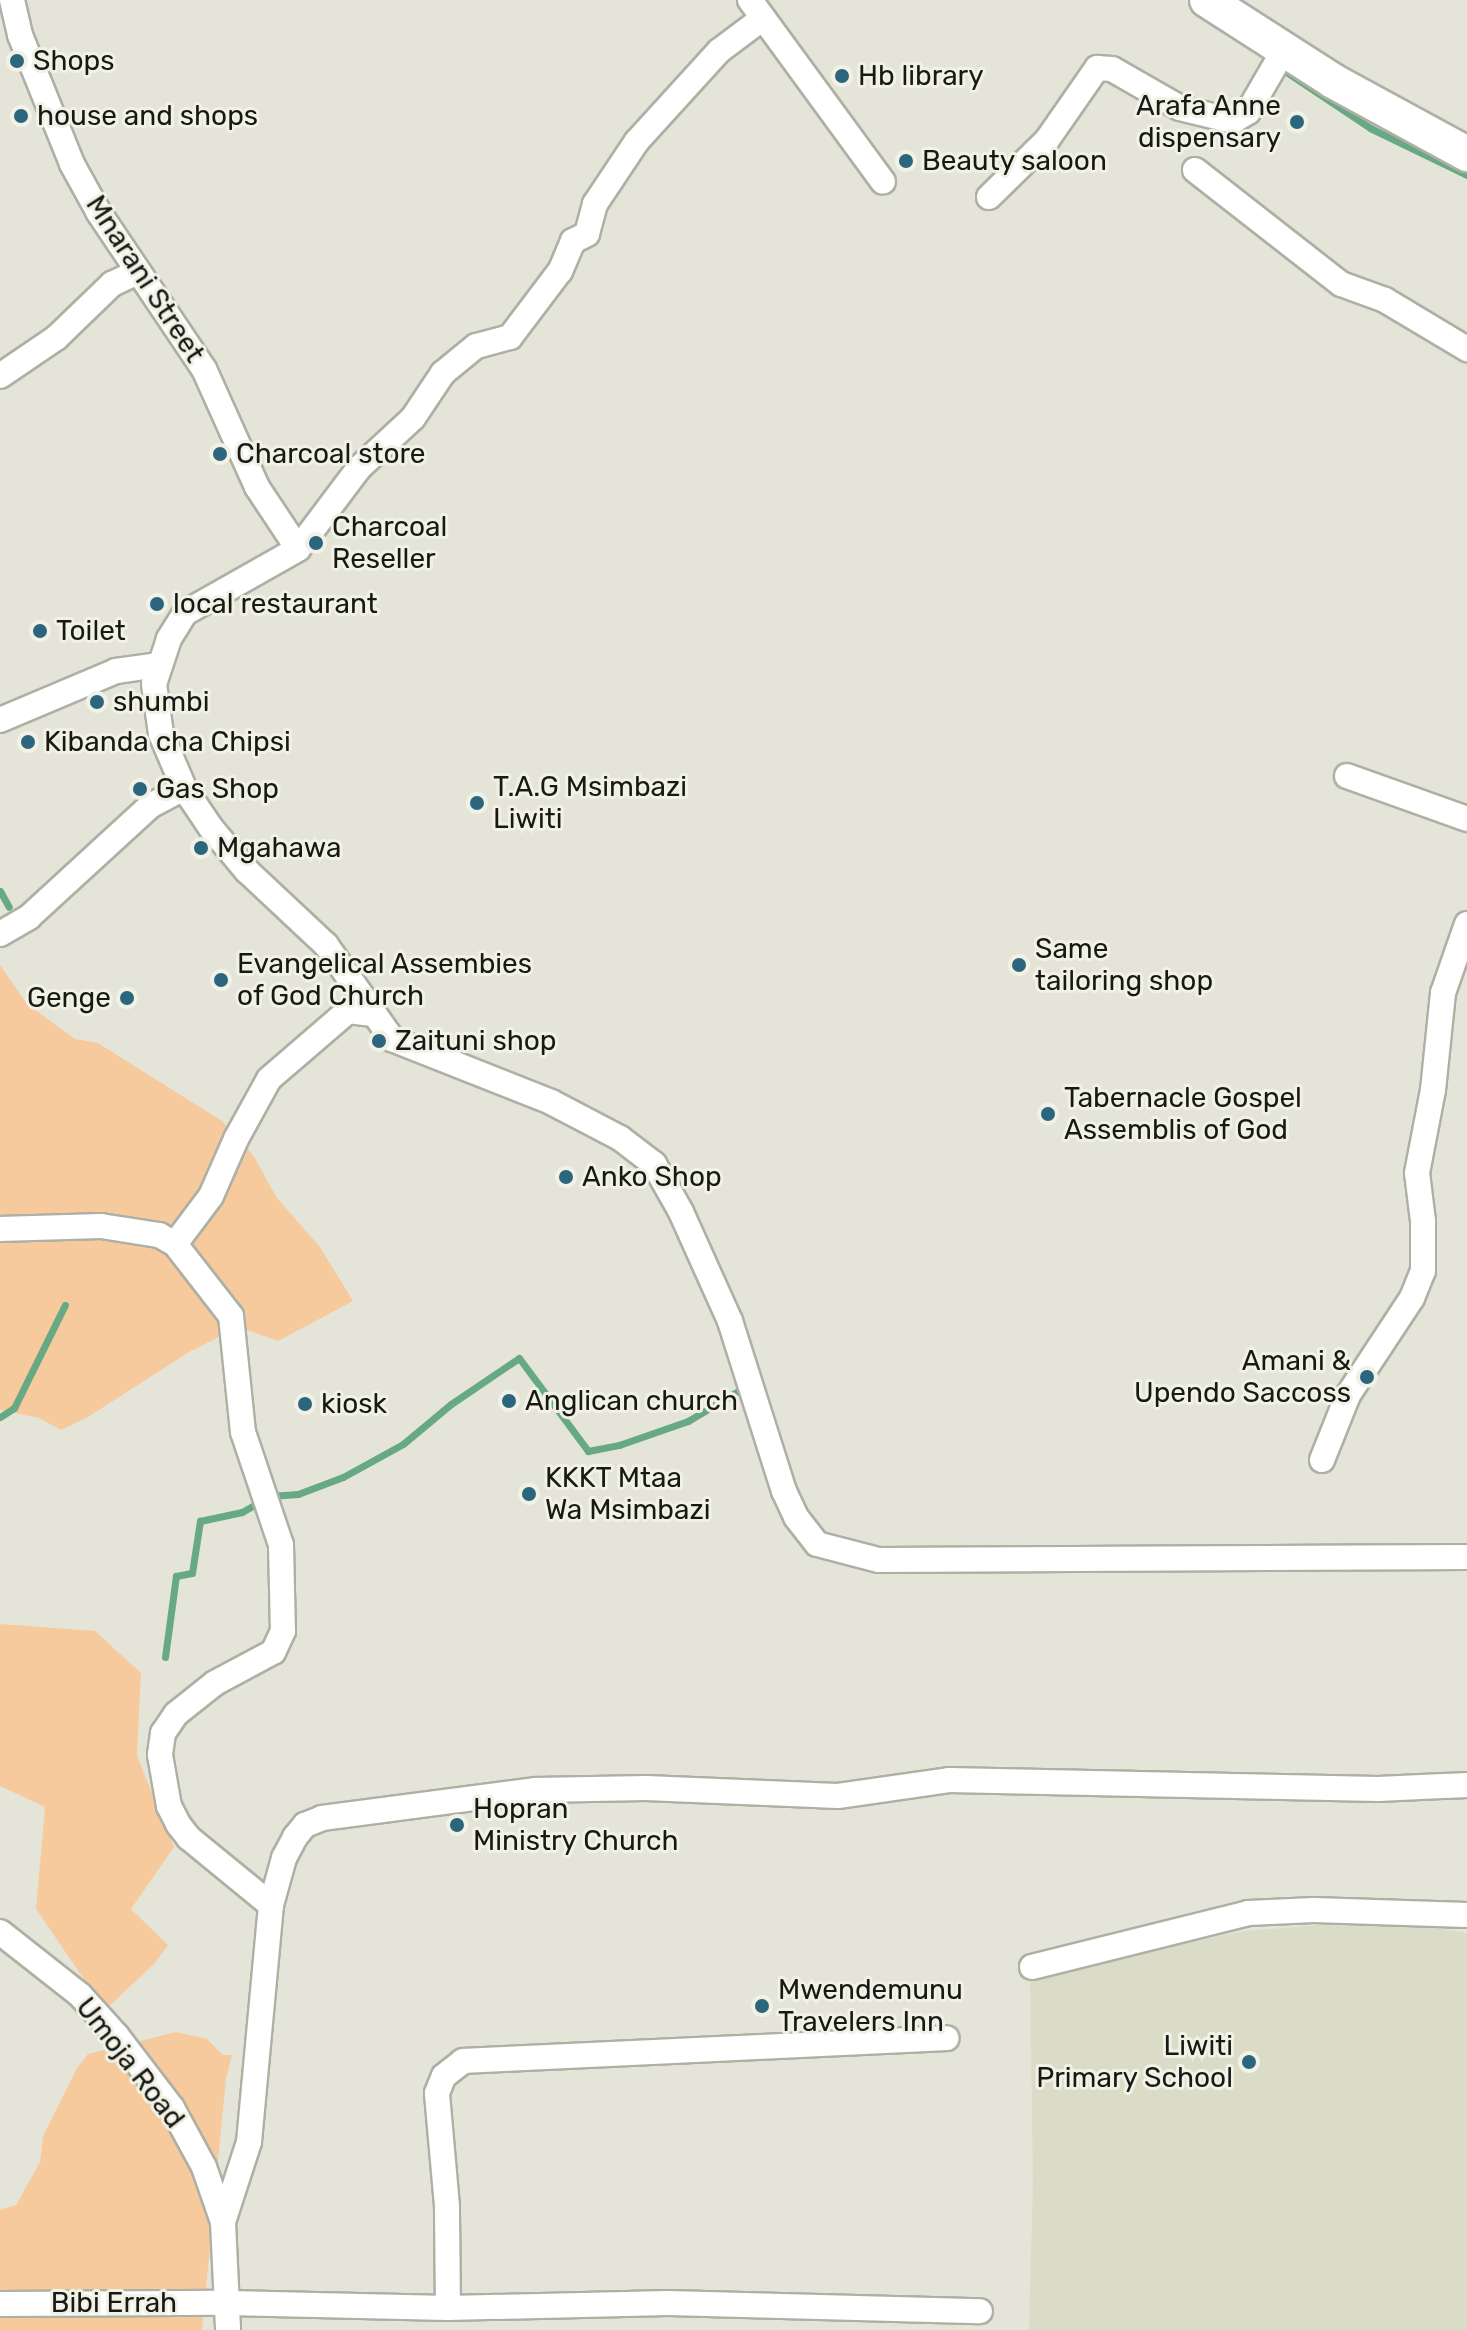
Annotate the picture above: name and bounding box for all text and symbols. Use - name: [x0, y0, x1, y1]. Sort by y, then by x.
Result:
- place label: Shops: [33, 44, 115, 78]
- marker: Shops: [8, 52, 26, 70]
- place label: Hb library: [858, 59, 984, 93]
- marker: Hb library: [833, 67, 851, 85]
- place label: Arafa Anne dispensary: [1135, 89, 1281, 155]
- place label: house and shops: [37, 99, 258, 133]
- marker: house and shops: [12, 107, 30, 125]
- marker: Arafa Anne dispensary: [1288, 113, 1306, 131]
- place label: Beauty saloon: [922, 144, 1108, 178]
- marker: Beauty saloon: [897, 152, 915, 170]
- street label: Mnarani Street: [79, 189, 211, 369]
- place label: Charcoal store: [236, 437, 425, 471]
- marker: Charcoal store: [211, 445, 229, 463]
- place label: Charcoal Reseller: [332, 510, 447, 576]
- marker: Charcoal Reseller: [307, 534, 325, 552]
- place label: local restaurant: [173, 587, 378, 621]
- marker: local restaurant: [148, 595, 166, 613]
- place label: Toilet: [56, 614, 126, 648]
- marker: Toilet: [31, 622, 49, 640]
- place label: shumbi: [113, 685, 210, 719]
- marker: shumbi: [88, 693, 106, 711]
- place label: Kibanda cha Chipsi: [44, 725, 291, 759]
- marker: Kibanda cha Chipsi: [19, 733, 37, 751]
- place label: T.A.G Msimbazi Liwiti: [493, 770, 687, 836]
- place label: Gas Shop: [156, 772, 279, 806]
- marker: Gas Shop: [131, 780, 149, 798]
- marker: T.A.G Msimbazi Liwiti: [468, 794, 486, 812]
- place label: Mgahawa: [217, 831, 341, 865]
- marker: Mgahawa: [192, 839, 210, 857]
- place label: Same tailoring shop: [1035, 932, 1213, 998]
- place label: Evangelical Assembies of God Church: [237, 947, 533, 1013]
- marker: Same tailoring shop: [1010, 956, 1028, 974]
- marker: Evangelical Assembies of God Church: [212, 971, 230, 989]
- place label: Genge: [27, 981, 111, 1015]
- marker: Genge: [118, 989, 136, 1007]
- place label: Zaituni shop: [395, 1024, 557, 1058]
- marker: Zaituni shop: [370, 1032, 388, 1050]
- place label: Tabernacle Gospel Assemblis of God: [1064, 1081, 1302, 1147]
- marker: Tabernacle Gospel Assemblis of God: [1039, 1105, 1057, 1123]
- place label: Anko Shop: [582, 1160, 722, 1194]
- marker: Anko Shop: [557, 1168, 575, 1186]
- place label: Amani & Upendo Saccoss: [1134, 1344, 1351, 1410]
- marker: Amani & Upendo Saccoss: [1358, 1368, 1376, 1386]
- place label: Anglican church: [525, 1384, 738, 1418]
- place label: kiosk: [321, 1387, 387, 1421]
- marker: Anglican church: [500, 1392, 518, 1410]
- marker: kiosk: [296, 1395, 314, 1413]
- place label: KKKT Mtaa Wa Msimbazi: [545, 1461, 710, 1527]
- marker: KKKT Mtaa Wa Msimbazi: [520, 1485, 538, 1503]
- place label: Hopran Ministry Church: [473, 1792, 679, 1858]
- marker: Hopran Ministry Church: [448, 1816, 466, 1834]
- place label: Mwendemunu Travelers Inn: [778, 1973, 963, 2039]
- street label: Umoja Road: [69, 1991, 191, 2135]
- marker: Mwendemunu Travelers Inn: [753, 1997, 771, 2015]
- place label: Liwiti Primary School: [1035, 2029, 1233, 2095]
- marker: Liwiti Primary School: [1240, 2053, 1258, 2071]
- street label: Bibi Errah: [51, 2286, 177, 2320]

